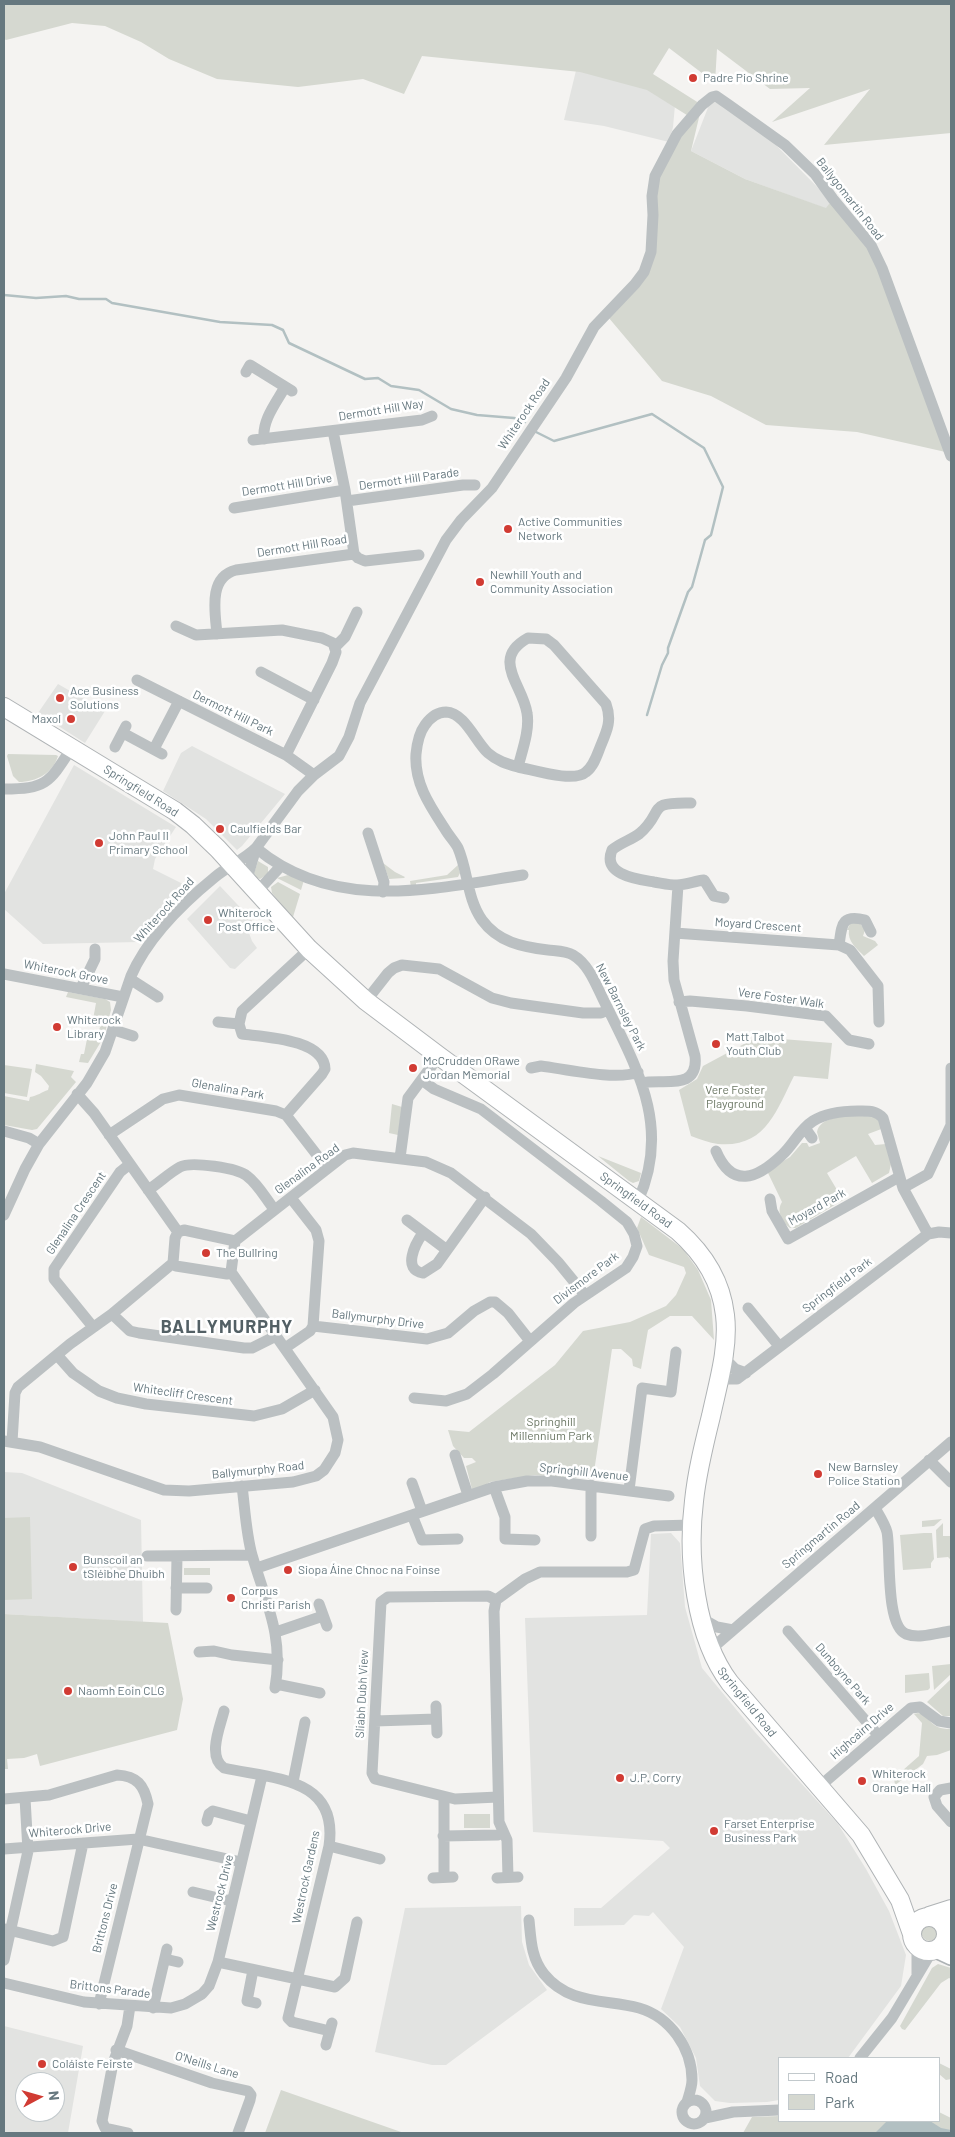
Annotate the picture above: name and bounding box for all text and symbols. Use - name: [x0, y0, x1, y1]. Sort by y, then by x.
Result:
- place label: Padre Pio Shrine: [703, 71, 789, 85]
- marker: Padre Pio Shrine: [687, 72, 699, 84]
- street label: Ballygomartin Road: [813, 155, 887, 243]
- street label: Whiterock Road: [495, 376, 553, 452]
- street label: Dermott Hill Way: [337, 396, 425, 424]
- street label: Dermott Hill Parade: [358, 465, 460, 493]
- street label: Dermott Hill Drive: [241, 471, 333, 499]
- place label: Active Communities Network: [518, 515, 622, 543]
- marker: Active Communities Network: [502, 523, 514, 535]
- street label: Dermott Hill Road: [256, 532, 348, 560]
- place label: Newhill Youth and Community Association: [490, 568, 613, 596]
- marker: Newhill Youth and Community Association: [474, 576, 486, 588]
- place label: Ace Business Solutions: [70, 684, 139, 712]
- street label: Dermott Hill Park: [190, 687, 276, 739]
- marker: Ace Business Solutions: [54, 692, 66, 704]
- place label: Maxol: [32, 712, 61, 726]
- marker: Maxol: [65, 713, 77, 725]
- street label: Springfield Road: [101, 762, 181, 820]
- place label: Caulfields Bar: [230, 822, 302, 836]
- marker: Caulfields Bar: [214, 823, 226, 835]
- place label: John Paul II Primary School: [109, 829, 188, 857]
- marker: John Paul II Primary School: [93, 837, 105, 849]
- street label: Whiterock Road: [131, 874, 197, 946]
- place label: Whiterock Post Office: [218, 906, 275, 934]
- marker: Whiterock Post Office: [202, 914, 214, 926]
- street label: Moyard Crescent: [714, 915, 802, 935]
- street label: Whiterock Grove: [22, 957, 110, 987]
- street label: New Barnsley Park: [593, 961, 649, 1053]
- street label: Vere Foster Walk: [737, 985, 825, 1011]
- place label: Whiterock Library: [67, 1013, 121, 1041]
- marker: Whiterock Library: [51, 1021, 63, 1033]
- place label: Matt Talbot Youth Club: [726, 1030, 785, 1058]
- marker: Matt Talbot Youth Club: [710, 1038, 722, 1050]
- place label: McCrudden ORawe Jordan Memorial: [423, 1054, 520, 1082]
- marker: McCrudden ORawe Jordan Memorial: [407, 1062, 419, 1074]
- street label: Glenalina Park: [191, 1076, 265, 1102]
- park label: Vere Foster Playground: [705, 1083, 765, 1111]
- street label: Glenalina Road: [272, 1141, 342, 1197]
- street label: Glenalina Crescent: [43, 1169, 109, 1257]
- street label: Springfield Road: [597, 1169, 675, 1231]
- street label: Moyard Park: [786, 1185, 848, 1229]
- place label: The Bullring: [216, 1246, 278, 1260]
- marker: The Bullring: [200, 1247, 212, 1259]
- street label: Divismore Park: [550, 1249, 622, 1307]
- street label: Springfield Park: [800, 1254, 874, 1316]
- street label: Ballymurphy Drive: [331, 1306, 425, 1332]
- district label: BALLYMURPHY: [159, 1316, 295, 1338]
- street label: Whitecliff Crescent: [132, 1380, 234, 1408]
- park label: Springhill Millennium Park: [510, 1415, 592, 1443]
- street label: Ballymurphy Road: [211, 1458, 305, 1482]
- street label: Springhill Avenue: [539, 1460, 629, 1484]
- place label: New Barnsley Police Station: [828, 1460, 900, 1488]
- marker: New Barnsley Police Station: [812, 1468, 824, 1480]
- street label: Springmartin Road: [779, 1498, 863, 1572]
- place label: Bunscoil an tSléibhe Dhuibh: [83, 1553, 165, 1581]
- marker: Bunscoil an tSléibhe Dhuibh: [67, 1561, 79, 1573]
- place label: Siopa Áine Chnoc na Foinse: [298, 1563, 440, 1577]
- marker: Siopa Áine Chnoc na Foinse: [282, 1564, 294, 1576]
- place label: Corpus Christi Parish: [241, 1584, 311, 1612]
- marker: Corpus Christi Parish: [225, 1592, 237, 1604]
- street label: Dunboyne Park: [812, 1640, 874, 1708]
- street label: Sliabh Dubh View: [352, 1649, 372, 1739]
- street label: Springfield Road: [714, 1664, 780, 1740]
- place label: Naomh Eoin CLG: [78, 1684, 165, 1698]
- marker: Naomh Eoin CLG: [62, 1685, 74, 1697]
- street label: Highcairn Drive: [827, 1700, 897, 1762]
- place label: Whiterock Orange Hall: [872, 1767, 931, 1795]
- place label: J.P. Corry: [630, 1771, 681, 1785]
- marker: J.P. Corry: [614, 1772, 626, 1784]
- marker: Whiterock Orange Hall: [856, 1775, 868, 1787]
- place label: Farset Enterprise Business Park: [724, 1817, 815, 1845]
- street label: Whiterock Drive: [28, 1819, 112, 1841]
- marker: Farset Enterprise Business Park: [708, 1825, 720, 1837]
- street label: Westrock Gardens: [289, 1829, 323, 1925]
- street label: Westrock Drive: [204, 1853, 236, 1933]
- street label: Brittons Drive: [89, 1882, 121, 1954]
- street label: Brittons Parade: [69, 1977, 151, 2001]
- street label: O'Neills Lane: [173, 2048, 241, 2082]
- place label: Coláiste Feirste: [52, 2057, 133, 2071]
- legend: [778, 2057, 940, 2122]
- marker: Coláiste Feirste: [36, 2058, 48, 2070]
- text: Road: [825, 2068, 858, 2086]
- north arrow: [15, 2072, 65, 2122]
- text: N: [45, 2090, 63, 2101]
- text: Park: [825, 2093, 854, 2111]

